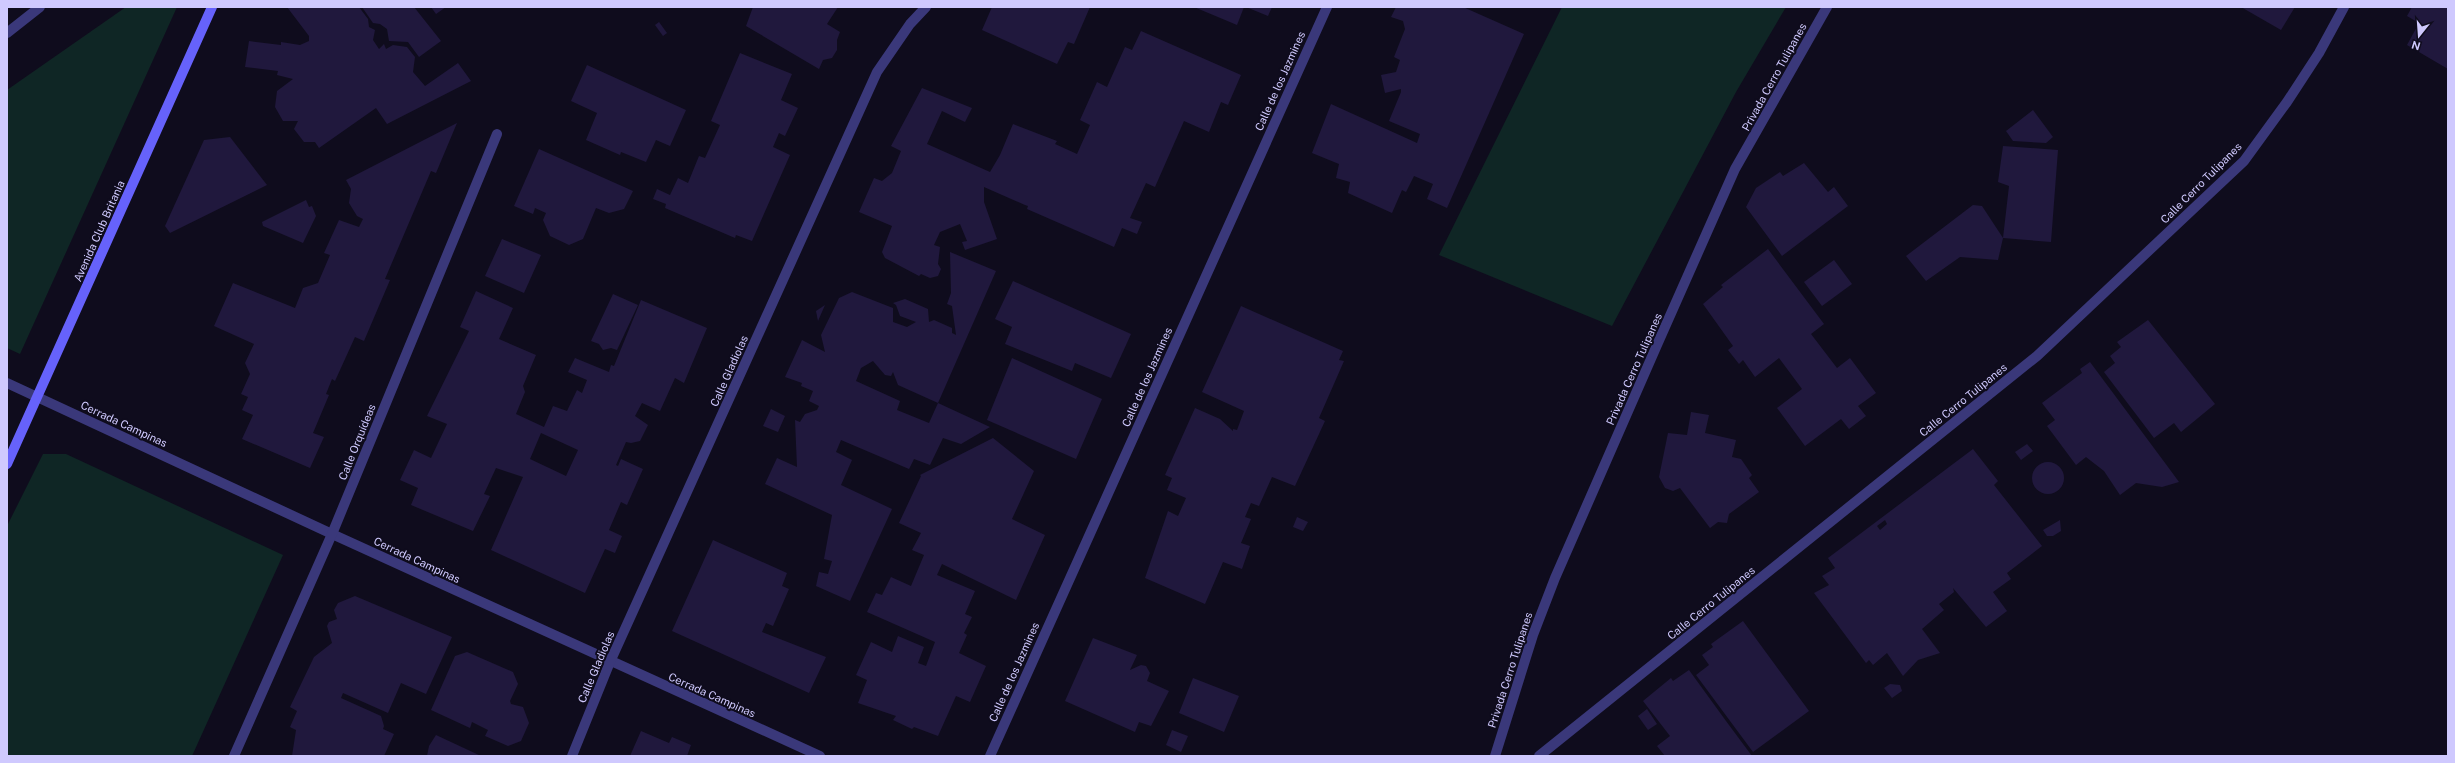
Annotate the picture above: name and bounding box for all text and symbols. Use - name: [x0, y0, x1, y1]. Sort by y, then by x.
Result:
- north arrow: [2399, 16, 2439, 56]
- street label: Privada Cerro Tulipanes: [1739, 21, 1809, 133]
- street label: Calle de los Jazmines: [1253, 29, 1307, 132]
- text: N: [2410, 39, 2422, 53]
- street label: Calle Cerro Tulipanes: [2158, 140, 2244, 226]
- street label: Avenida Club Britania: [71, 179, 127, 283]
- street label: Privada Cerro Tulipanes: [1604, 311, 1664, 427]
- street label: Calle de los Jazmines: [1120, 325, 1174, 428]
- street label: Calle Gladiolas: [708, 333, 750, 408]
- street label: Calle Cerro Tulipanes: [1917, 361, 2009, 439]
- street label: Cerrada Campinas: [79, 399, 169, 449]
- street label: Calle Orquídeas: [336, 402, 378, 482]
- street label: Cerrada Campinas: [372, 535, 462, 585]
- street label: Calle Cerro Tulipanes: [1665, 564, 1757, 642]
- street label: Privada Cerro Tulipanes: [1486, 610, 1535, 729]
- street label: Calle de los Jazmines: [987, 620, 1041, 723]
- street label: Calle Gladiolas: [576, 629, 617, 705]
- street label: Cerrada Campinas: [667, 670, 758, 720]

